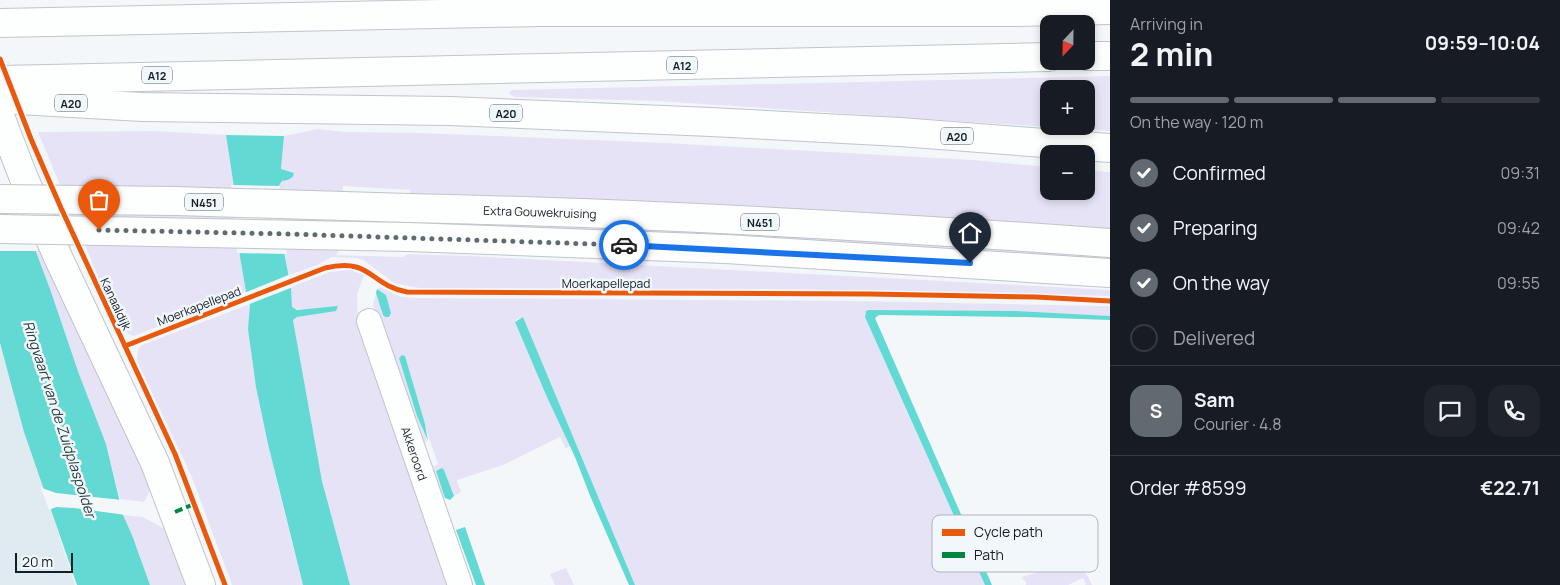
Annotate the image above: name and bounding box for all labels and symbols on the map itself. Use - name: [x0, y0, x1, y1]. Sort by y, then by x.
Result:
- north arrow: [1040, 15, 1095, 70]
- road number: A12: [667, 56, 697, 74]
- road number: A12: [142, 66, 172, 84]
- road number: A20: [55, 95, 87, 112]
- road number: A20: [490, 105, 522, 122]
- road number: A20: [941, 128, 973, 144]
- pin: [78, 179, 120, 230]
- road number: N451: [185, 193, 223, 210]
- street label: Extra Gouwekruising: [483, 201, 597, 222]
- pin: [949, 212, 991, 263]
- road number: N451: [741, 213, 779, 230]
- courier: [599, 220, 649, 270]
- street label: Kanaaldijk: [96, 275, 136, 334]
- street label: Moerkapellepad: [562, 275, 650, 292]
- street label: Moerkapellepad: [155, 282, 243, 330]
- water label: Ringvaart van de Zuidplaspolder: [19, 318, 101, 522]
- street label: Akkeroord: [397, 424, 432, 483]
- legend: [932, 515, 1098, 572]
- text: Cycle path: [974, 522, 1043, 541]
- text: Path: [974, 545, 1004, 564]
- scale bar: [15, 550, 72, 573]

